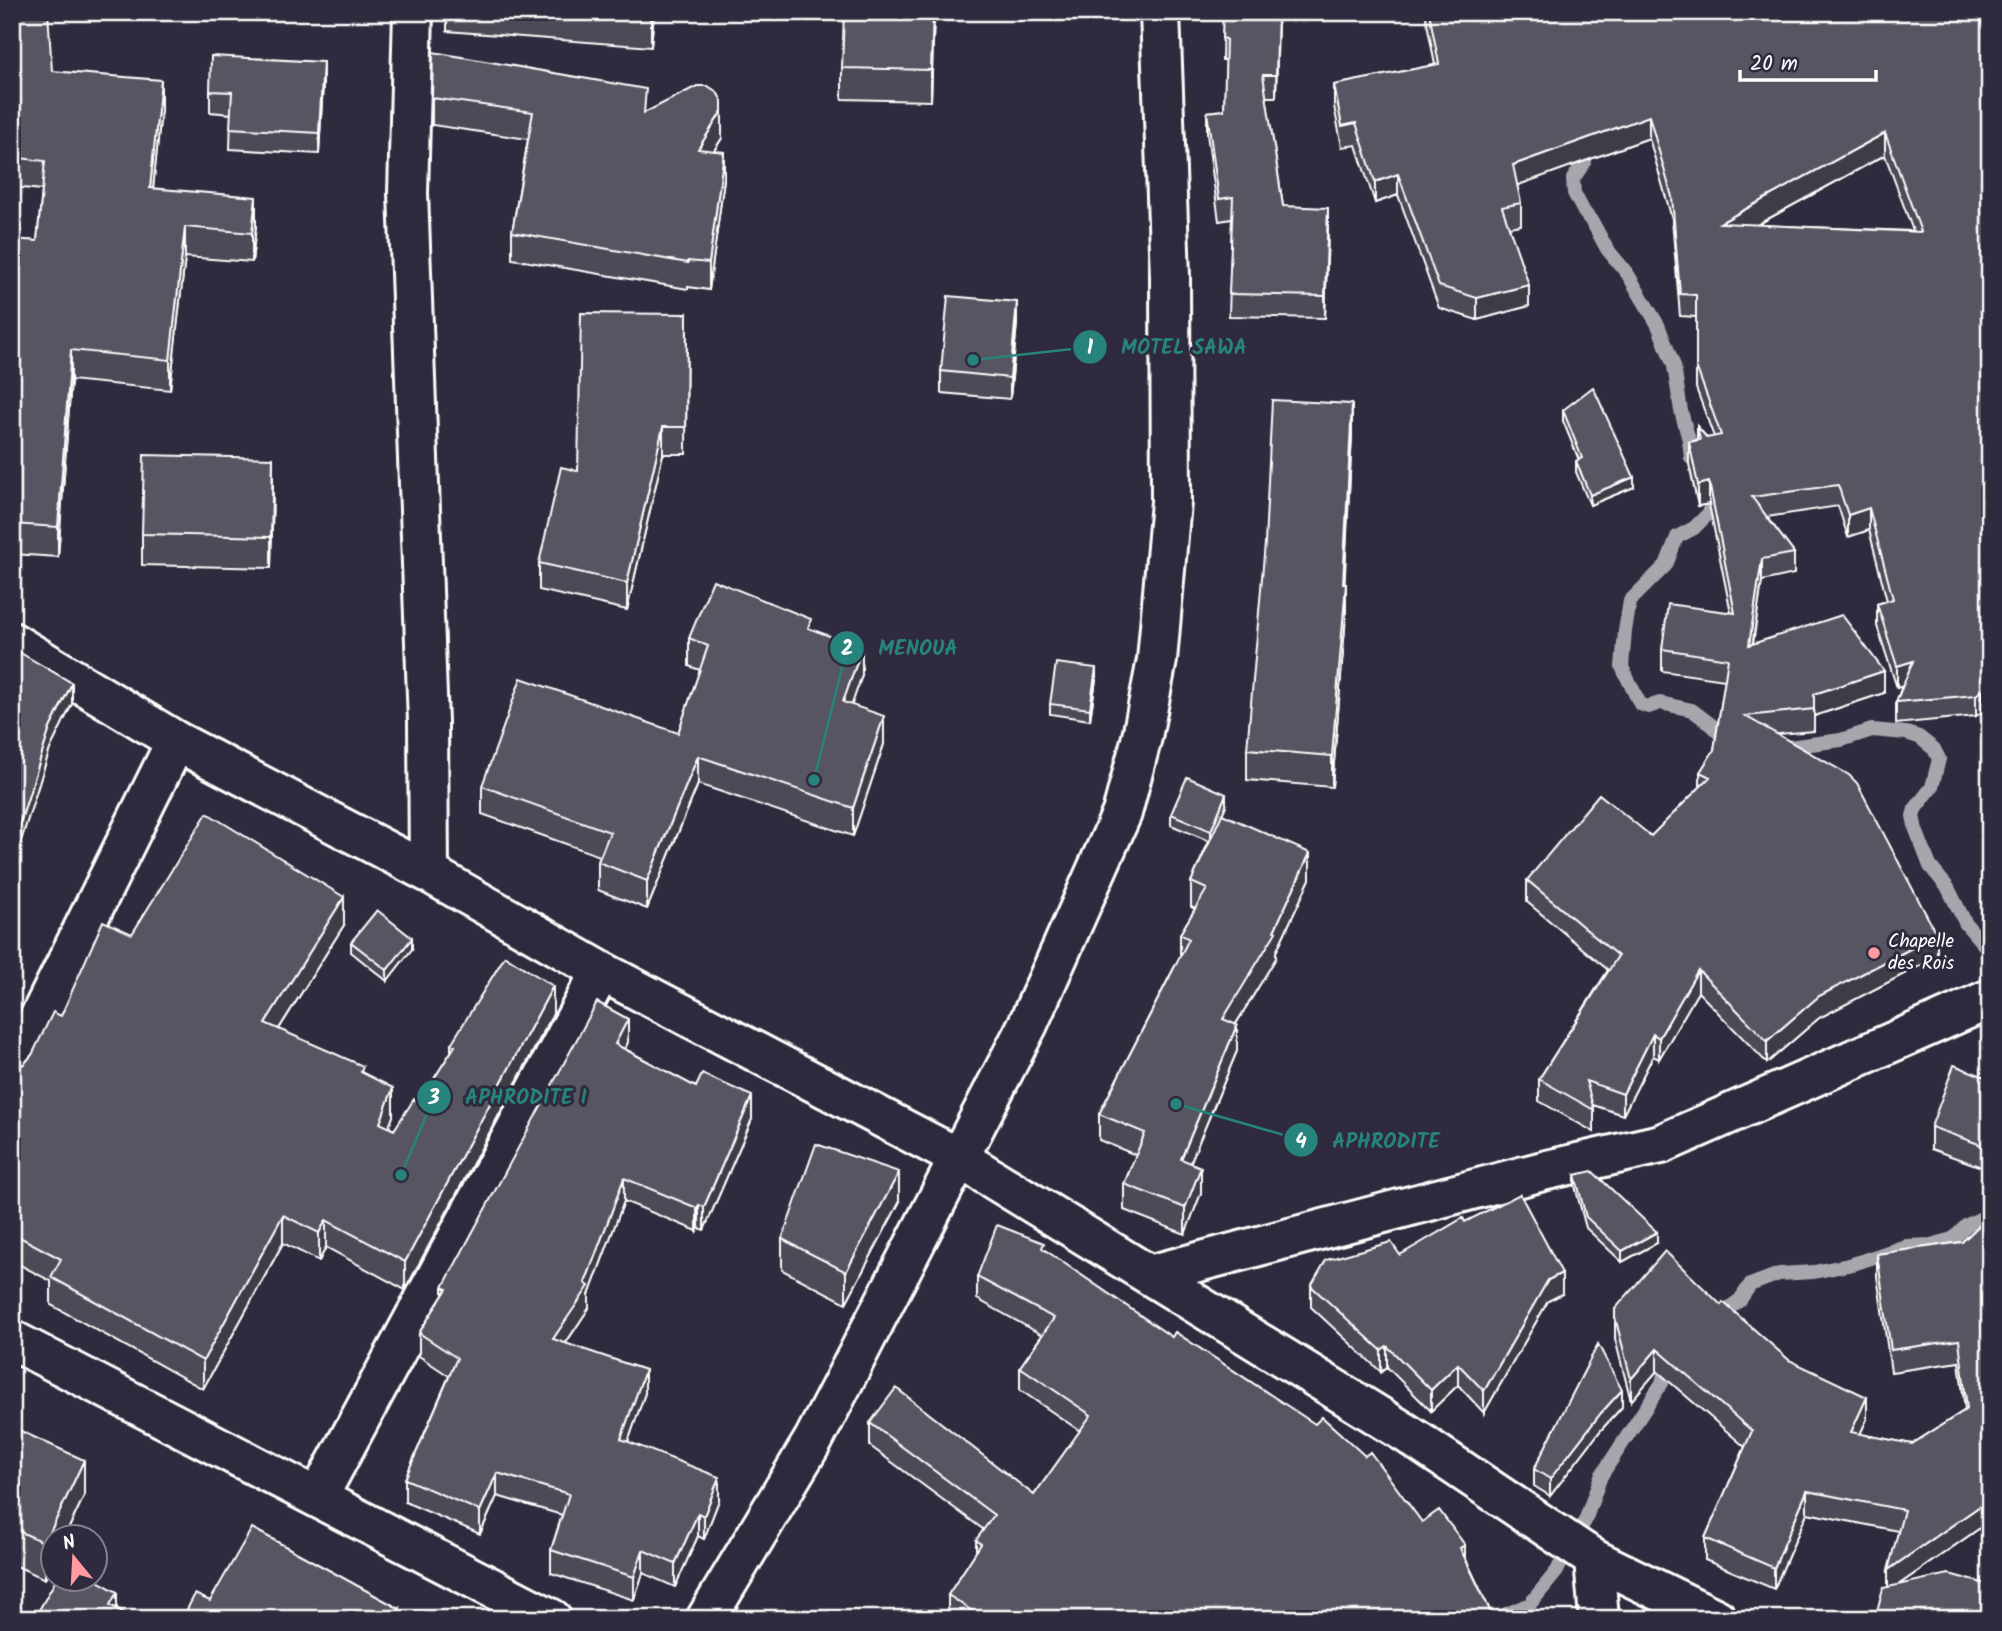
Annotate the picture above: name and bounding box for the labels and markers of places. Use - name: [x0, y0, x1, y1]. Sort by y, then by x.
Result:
- callout: MOTEL SAWA: [1072, 326, 1261, 368]
- callout: MENOUA: [829, 627, 972, 669]
- place label: Chapelle des Rois: [1888, 927, 1954, 979]
- marker: Chapelle des Rois: [1866, 945, 1882, 961]
- callout: APHRODITE I: [416, 1076, 601, 1118]
- callout: APHRODITE: [1283, 1119, 1454, 1161]

